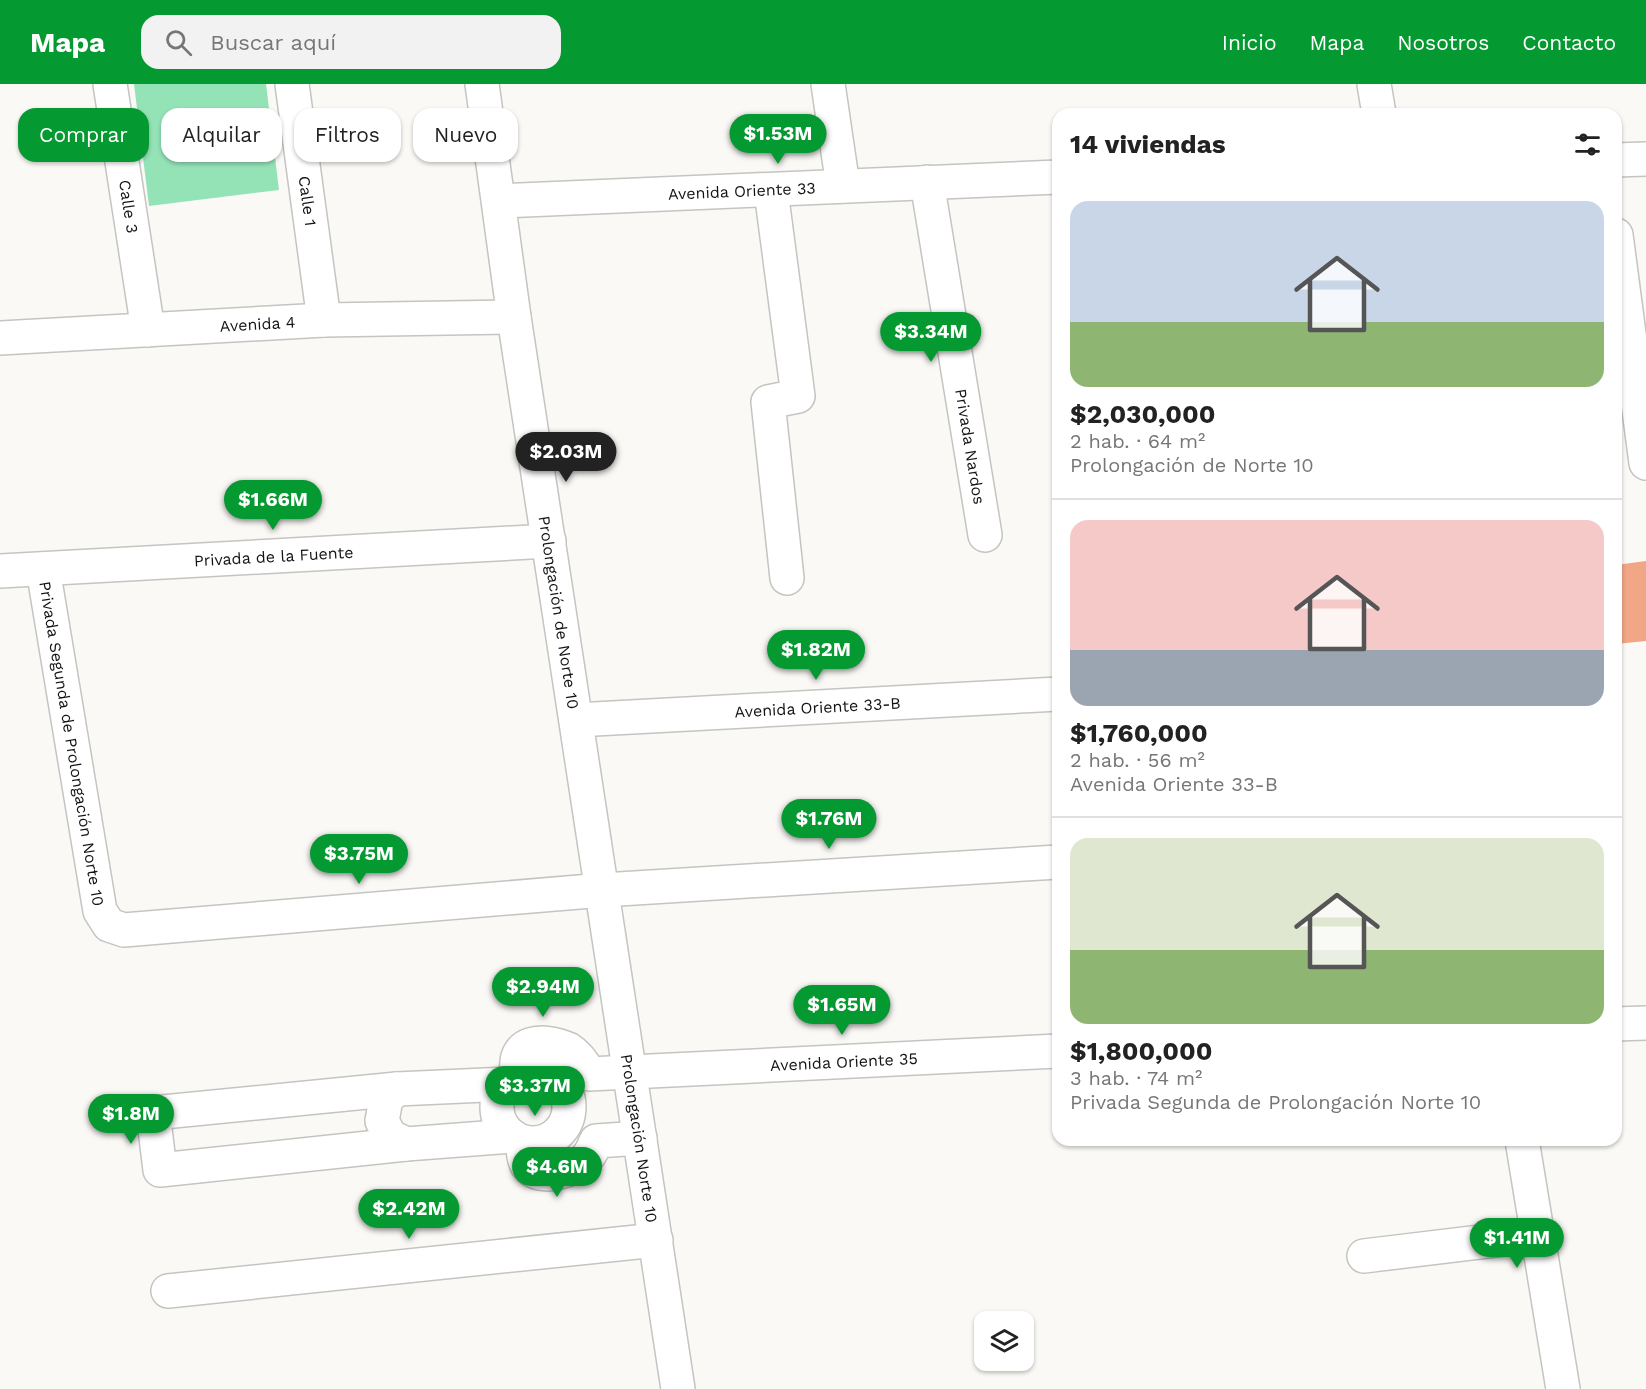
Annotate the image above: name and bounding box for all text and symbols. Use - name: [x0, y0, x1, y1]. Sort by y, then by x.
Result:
- search box: [141, 15, 561, 69]
- text: Mapa: [30, 26, 105, 59]
- icon: search: [162, 26, 195, 59]
- text: Buscar aquí: [210, 30, 336, 55]
- text: Inicio: [1222, 30, 1277, 55]
- text: Mapa: [1310, 30, 1364, 55]
- text: Nosotros: [1397, 30, 1489, 55]
- text: Contacto: [1522, 30, 1616, 55]
- chip: Comprar: [18, 108, 149, 162]
- chip: Alquilar: [161, 108, 282, 162]
- chip: Filtros: [294, 108, 401, 162]
- chip: Nuevo: [413, 108, 518, 162]
- pin: $1.53M: [729, 114, 827, 165]
- text: $1.53M: [744, 121, 812, 145]
- icon: filters: [1571, 128, 1604, 161]
- text: 14 viviendas: [1070, 129, 1226, 159]
- street label: Calle 1: [295, 175, 321, 227]
- street label: Calle 3: [115, 178, 142, 235]
- street label: Avenida Oriente 33: [668, 178, 816, 203]
- icon: home: [1283, 240, 1391, 348]
- street label: Avenida 4: [219, 312, 296, 335]
- pin: $3.34M: [882, 312, 980, 363]
- text: $3.34M: [894, 319, 968, 343]
- street label: Privada Nardos: [952, 387, 989, 506]
- text: $2,030,000: [1070, 399, 1215, 429]
- text: 2 hab. · 64 m²: [1070, 429, 1205, 453]
- pin: $2.03M: [517, 432, 615, 483]
- text: $2.03M: [529, 439, 603, 463]
- text: Prolongación de Norte 10: [1070, 453, 1314, 477]
- pin: $1.66M: [224, 480, 322, 531]
- text: $1.66M: [238, 487, 308, 511]
- street label: Prolongación de Norte 10: [535, 514, 583, 710]
- street label: Privada de la Fuente: [193, 542, 354, 570]
- icon: home: [1283, 559, 1391, 667]
- street label: Privada Segunda de Prolongación Norte 10: [36, 580, 109, 908]
- pin: $1.82M: [767, 630, 865, 681]
- text: $1.82M: [781, 637, 851, 661]
- street label: Avenida Oriente 33-B: [734, 693, 901, 721]
- text: $1,760,000: [1070, 718, 1208, 748]
- text: 2 hab. · 56 m²: [1070, 748, 1205, 772]
- text: Avenida Oriente 33-B: [1070, 772, 1278, 796]
- pin: $1.76M: [780, 799, 878, 850]
- text: $1.76M: [795, 806, 863, 830]
- pin: $3.75M: [310, 834, 408, 885]
- text: $3.75M: [324, 841, 394, 865]
- icon: home: [1283, 877, 1391, 985]
- pin: $2.94M: [494, 967, 592, 1018]
- text: $2.94M: [506, 974, 580, 998]
- pin: $1.65M: [793, 985, 891, 1036]
- text: $1.65M: [807, 992, 877, 1016]
- text: $1,800,000: [1070, 1036, 1212, 1066]
- street label: Avenida Oriente 35: [770, 1048, 918, 1075]
- street label: Prolongación Norte 10: [617, 1053, 662, 1224]
- pin: $3.37M: [486, 1066, 584, 1117]
- text: 3 hab. · 74 m²: [1070, 1066, 1202, 1090]
- text: $3.37M: [499, 1073, 571, 1097]
- text: Privada Segunda de Prolongación Norte 10: [1070, 1090, 1481, 1114]
- pin: $1.8M: [89, 1094, 173, 1145]
- text: $1.8M: [102, 1101, 160, 1125]
- pin: $4.6M: [515, 1147, 599, 1198]
- text: $4.6M: [526, 1154, 588, 1178]
- pin: $2.42M: [360, 1189, 458, 1240]
- text: $2.42M: [372, 1196, 446, 1220]
- pin: $1.41M: [1468, 1218, 1566, 1269]
- text: $1.41M: [1484, 1225, 1550, 1249]
- map controls: [974, 1311, 1034, 1371]
- button: layers: [974, 1311, 1034, 1371]

